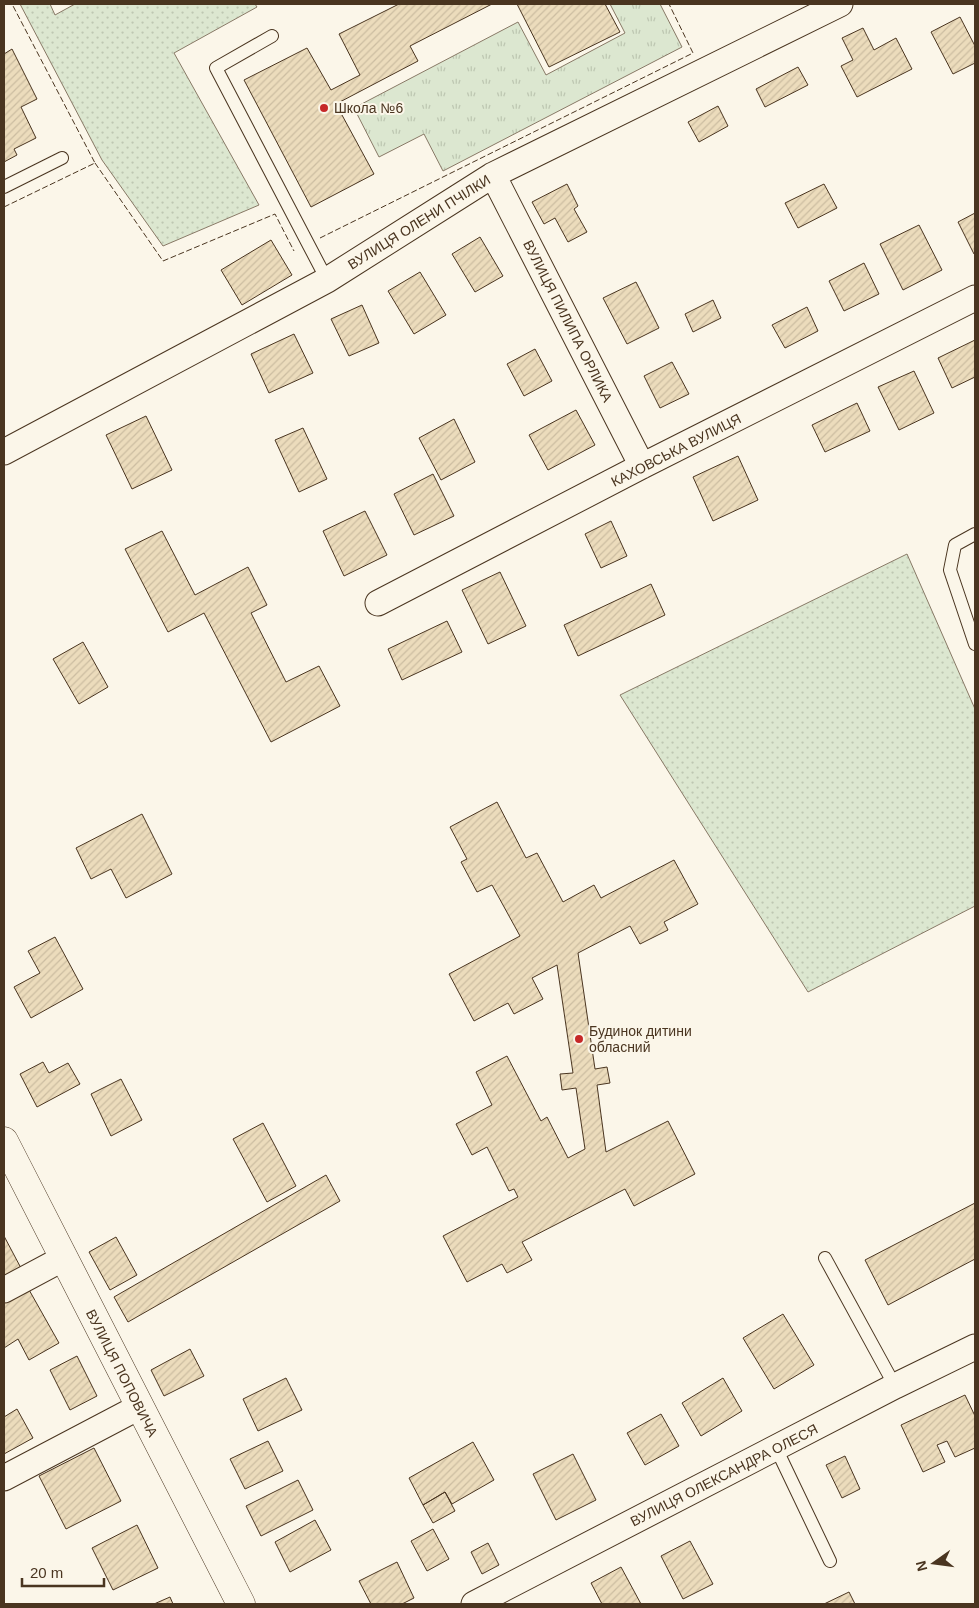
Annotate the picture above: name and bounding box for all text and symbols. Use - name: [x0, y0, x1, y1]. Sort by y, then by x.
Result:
- place label: Школа №6: [334, 100, 403, 116]
- marker: Школа №6: [318, 102, 330, 114]
- street label: ВУЛИЦЯ ОЛЕНИ ПЧІЛКИ: [345, 172, 493, 272]
- street label: ВУЛИЦЯ ПИЛИПА ОРЛИКА: [520, 237, 616, 405]
- street label: КАХОВСЬКА ВУЛИЦЯ: [608, 410, 744, 490]
- place label: Будинок дитини обласний: [589, 1023, 692, 1055]
- marker: Будинок дитини обласний: [573, 1033, 585, 1045]
- street label: ВУЛИЦЯ ПОПОВИЧА: [83, 1307, 161, 1440]
- street label: ВУЛИЦЯ ОЛЕКСАНДРА ОЛЕСЯ: [628, 1421, 820, 1529]
- north arrow: [909, 1538, 959, 1588]
- scale bar: [22, 1556, 105, 1588]
- text: N: [912, 1559, 930, 1573]
- text: 20 m: [30, 1564, 63, 1581]

